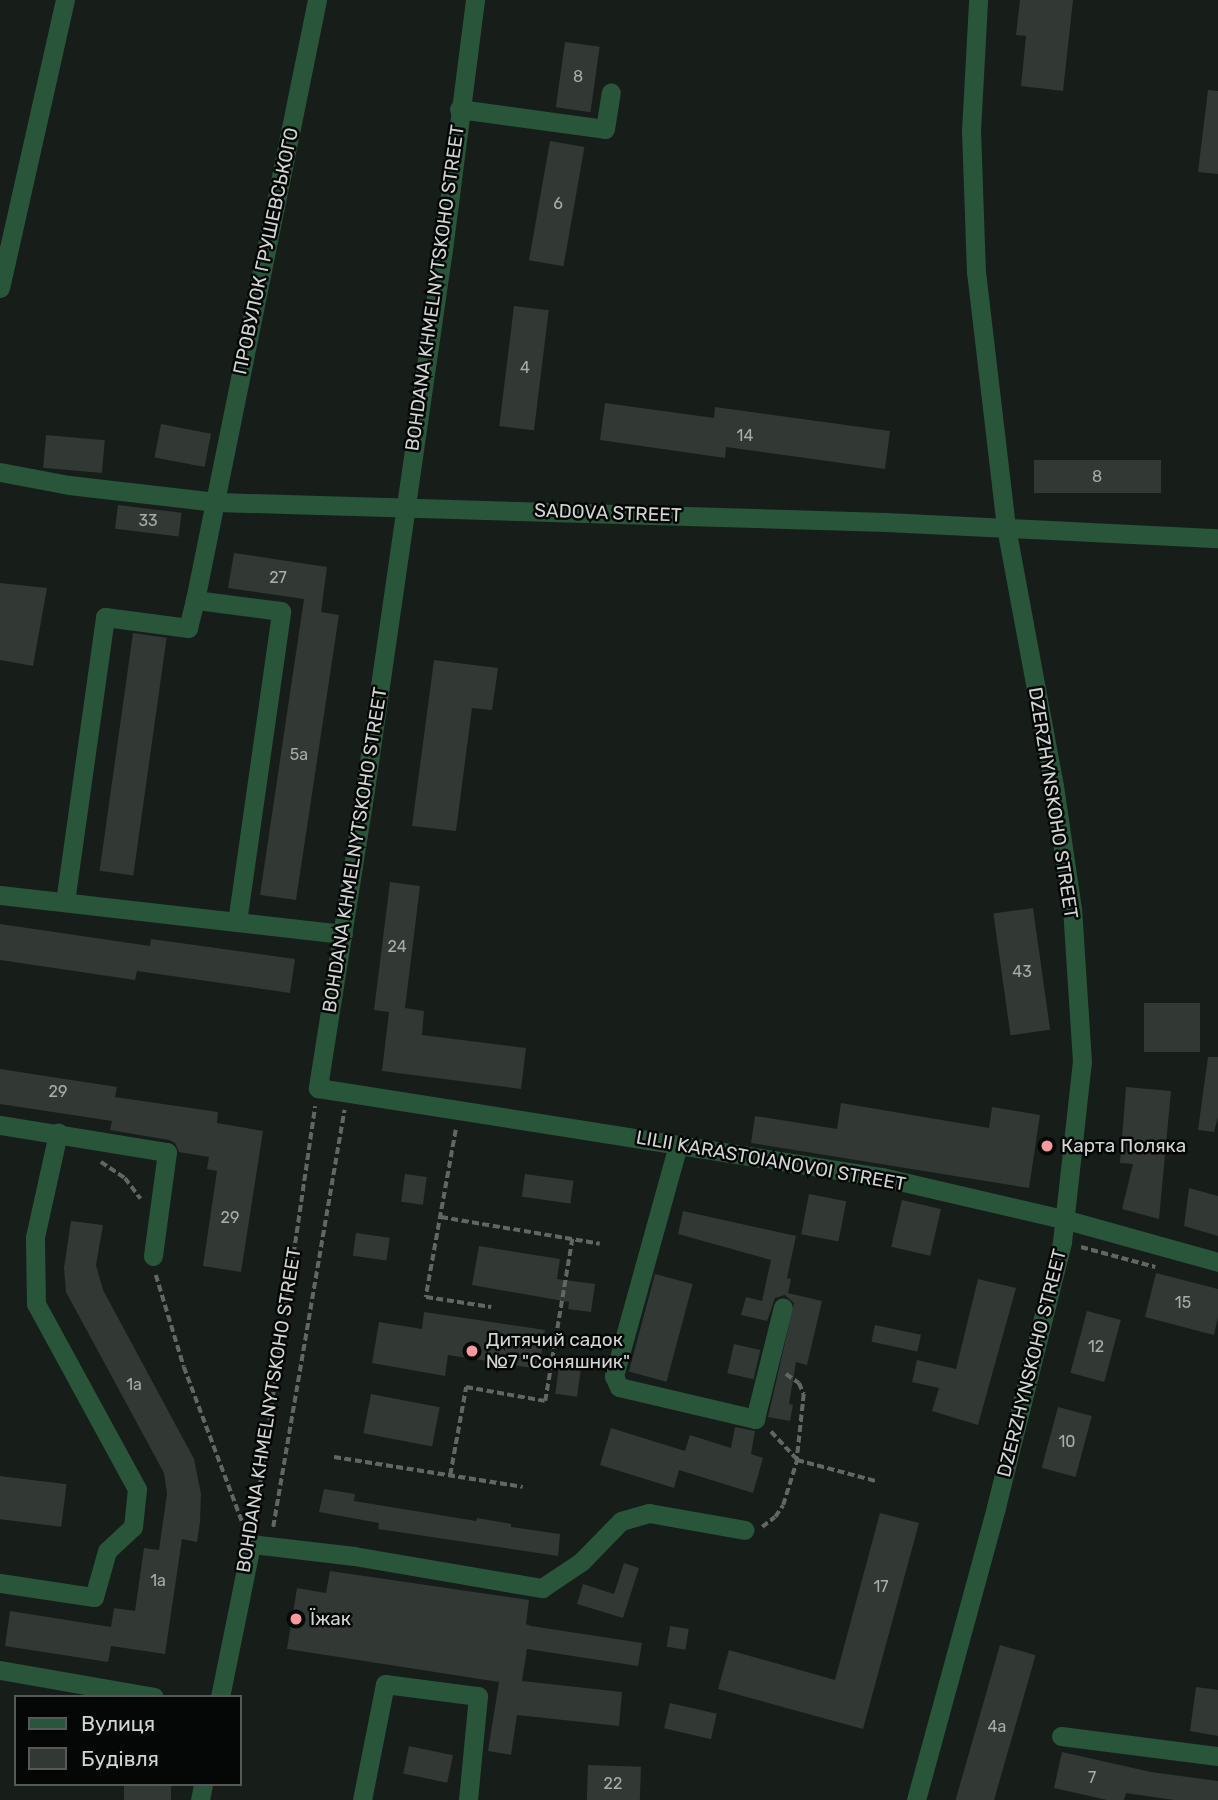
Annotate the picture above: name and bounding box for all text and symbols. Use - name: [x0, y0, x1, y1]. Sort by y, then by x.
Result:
- house number: 8: [573, 67, 583, 87]
- street label: BOHDANA KHMELNYTSKOHO STREET: [401, 123, 469, 453]
- street label: ПРОВУЛОК ГРУШЕВСЬКОГО: [229, 126, 303, 376]
- house number: 6: [553, 194, 563, 214]
- house number: 4: [520, 358, 530, 378]
- house number: 14: [737, 426, 753, 446]
- house number: 8: [1092, 467, 1102, 487]
- street label: SADOVA STREET: [534, 499, 682, 527]
- house number: 33: [138, 511, 158, 531]
- house number: 27: [269, 568, 287, 588]
- street label: BOHDANA KHMELNYTSKOHO STREET: [318, 685, 392, 1015]
- street label: DZERZHYNSKOHO STREET: [1023, 685, 1083, 921]
- house number: 5а: [290, 745, 308, 765]
- house number: 24: [387, 937, 407, 957]
- house number: 43: [1012, 962, 1032, 982]
- house number: 29: [49, 1082, 67, 1102]
- street label: LILII KARASTOIANOVOI STREET: [634, 1126, 908, 1196]
- place label: Карта Поляка: [1061, 1135, 1186, 1157]
- marker: Карта Поляка: [1039, 1138, 1055, 1154]
- house number: 29: [221, 1208, 239, 1228]
- street label: BOHDANA KHMELNYTSKOHO STREET: [232, 1245, 306, 1575]
- street label: DZERZHYNSKOHO STREET: [993, 1247, 1071, 1479]
- house number: 15: [1175, 1293, 1191, 1313]
- place label: Дитячий садок №7 "Соняшник": [486, 1329, 630, 1373]
- house number: 12: [1088, 1337, 1104, 1357]
- marker: Дитячий садок №7 "Соняшник": [464, 1343, 480, 1359]
- house number: 1а: [126, 1375, 142, 1395]
- house number: 10: [1058, 1432, 1076, 1452]
- house number: 1а: [150, 1571, 166, 1591]
- house number: 17: [873, 1577, 889, 1597]
- place label: Їжак: [310, 1608, 351, 1630]
- marker: Їжак: [288, 1611, 304, 1627]
- legend: [14, 1695, 242, 1786]
- text: Вулиця: [81, 1711, 155, 1736]
- house number: 4а: [988, 1717, 1006, 1737]
- text: Будівля: [81, 1746, 159, 1771]
- house number: 7: [1088, 1768, 1096, 1788]
- house number: 22: [604, 1774, 622, 1794]

